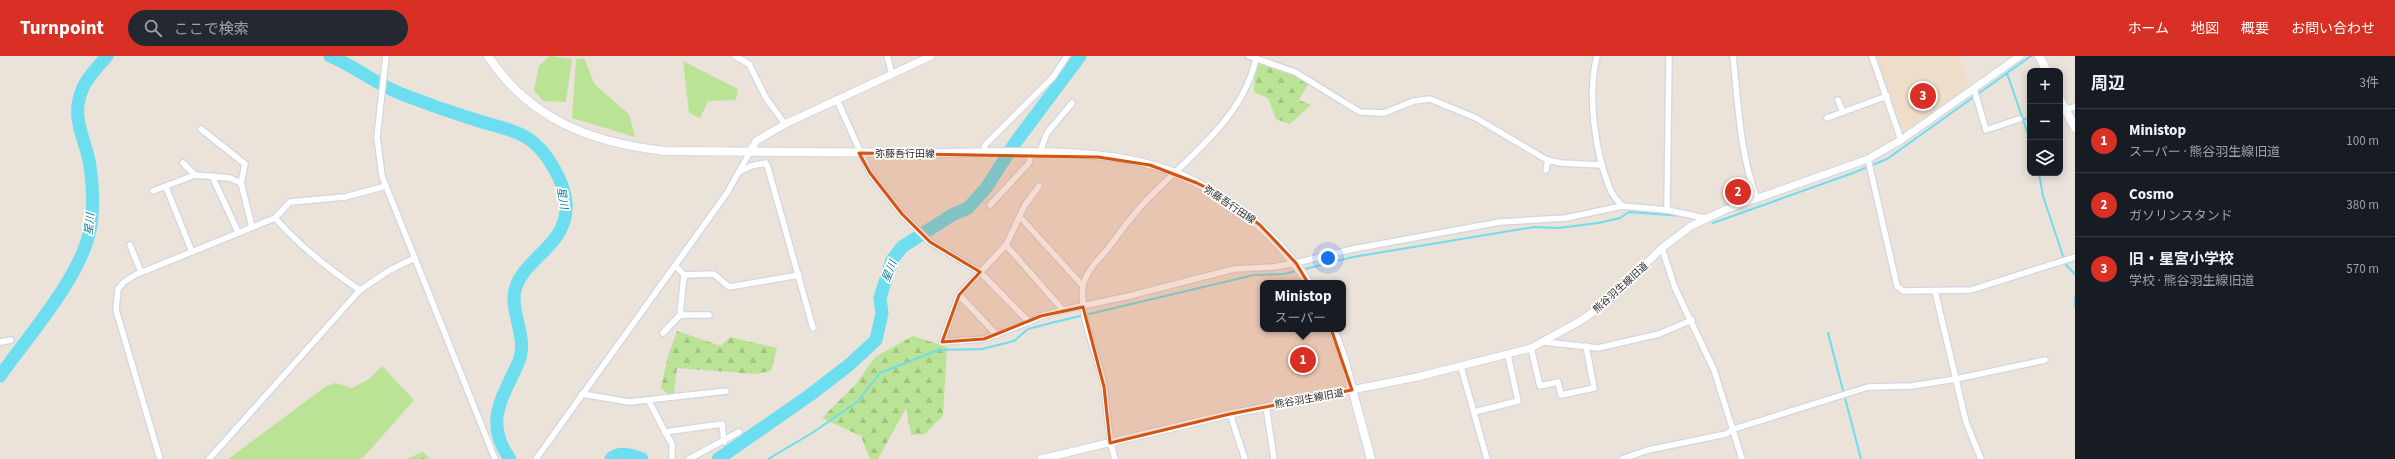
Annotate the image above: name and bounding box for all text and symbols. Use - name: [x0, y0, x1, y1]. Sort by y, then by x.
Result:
- search box: [128, 10, 408, 46]
- text: Turnpoint: [20, 15, 104, 42]
- icon: search: [142, 17, 164, 39]
- text: ここで検索: [174, 19, 249, 40]
- text: ホーム: [2127, 19, 2169, 39]
- text: 地図: [2191, 19, 2219, 39]
- text: 概要: [2241, 19, 2269, 39]
- text: お問い合わせ: [2291, 19, 2375, 39]
- map controls: [2027, 68, 2063, 176]
- button: +: [2027, 68, 2063, 104]
- text: 周辺: [2091, 72, 2125, 96]
- text: 3件: [2360, 74, 2379, 92]
- pin: 3: [1910, 81, 1936, 111]
- button: −: [2027, 104, 2063, 140]
- text: Ministop: [2129, 120, 2186, 141]
- text: 1: [2101, 132, 2107, 150]
- text: 100 m: [2346, 132, 2379, 150]
- button: layers: [2027, 140, 2063, 176]
- text: スーパー · 熊谷羽生線旧道: [2129, 143, 2280, 161]
- street label: 弥藤吾行田線: [875, 147, 935, 161]
- pin: 2: [1725, 177, 1751, 207]
- street label: 弥藤吾行田線: [1201, 182, 1258, 227]
- text: Cosmo: [2129, 184, 2174, 205]
- water label: 星川: [553, 186, 572, 211]
- text: 2: [2101, 196, 2107, 214]
- text: 380 m: [2346, 196, 2379, 214]
- text: ガソリンスタンド: [2129, 207, 2233, 225]
- water label: 星川: [81, 211, 98, 236]
- your location: [1318, 248, 1338, 268]
- text: 旧・星宮小学校: [2129, 249, 2234, 270]
- water label: 星川: [879, 257, 901, 284]
- street label: 熊谷羽生線旧道: [1590, 259, 1651, 316]
- text: 3: [2101, 260, 2107, 278]
- text: 570 m: [2346, 260, 2379, 278]
- text: 学校 · 熊谷羽生線旧道: [2129, 272, 2254, 290]
- popup: [1260, 280, 1346, 332]
- text: Ministop: [1274, 286, 1332, 307]
- text: スーパー: [1274, 309, 1326, 327]
- pin: 1: [1290, 345, 1316, 375]
- street label: 熊谷羽生線旧道: [1273, 386, 1345, 412]

